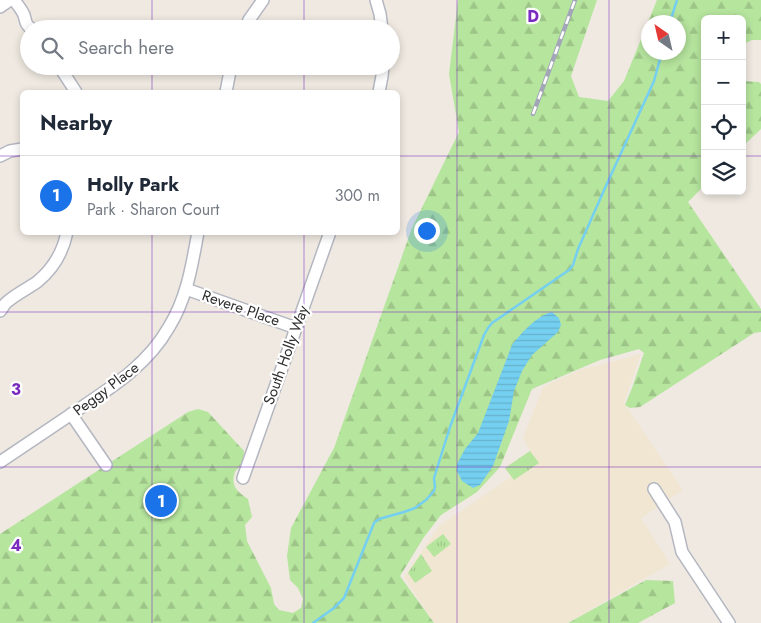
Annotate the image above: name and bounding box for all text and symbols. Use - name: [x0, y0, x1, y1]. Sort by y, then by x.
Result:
- text: D: [527, 5, 539, 28]
- north arrow: [641, 15, 686, 60]
- map controls: [701, 15, 746, 195]
- button: +: [701, 15, 746, 60]
- search box: [20, 20, 400, 75]
- icon: search: [38, 34, 66, 62]
- text: Search here: [78, 34, 174, 61]
- button: −: [701, 60, 746, 105]
- button: locate: [701, 105, 746, 150]
- text: Nearby: [40, 108, 112, 138]
- button: layers: [701, 150, 746, 195]
- text: Holly Park: [87, 171, 179, 198]
- text: 1: [52, 184, 60, 207]
- text: 300 m: [335, 184, 380, 207]
- text: Park · Sharon Court: [87, 198, 219, 221]
- your location: [414, 218, 440, 244]
- street label: Revere Place: [199, 284, 283, 332]
- street label: South Holly Way: [258, 302, 314, 408]
- street label: Peggy Place: [68, 357, 144, 421]
- text: 3: [11, 378, 21, 401]
- pin: 1: [145, 482, 177, 520]
- text: 4: [10, 534, 22, 557]

